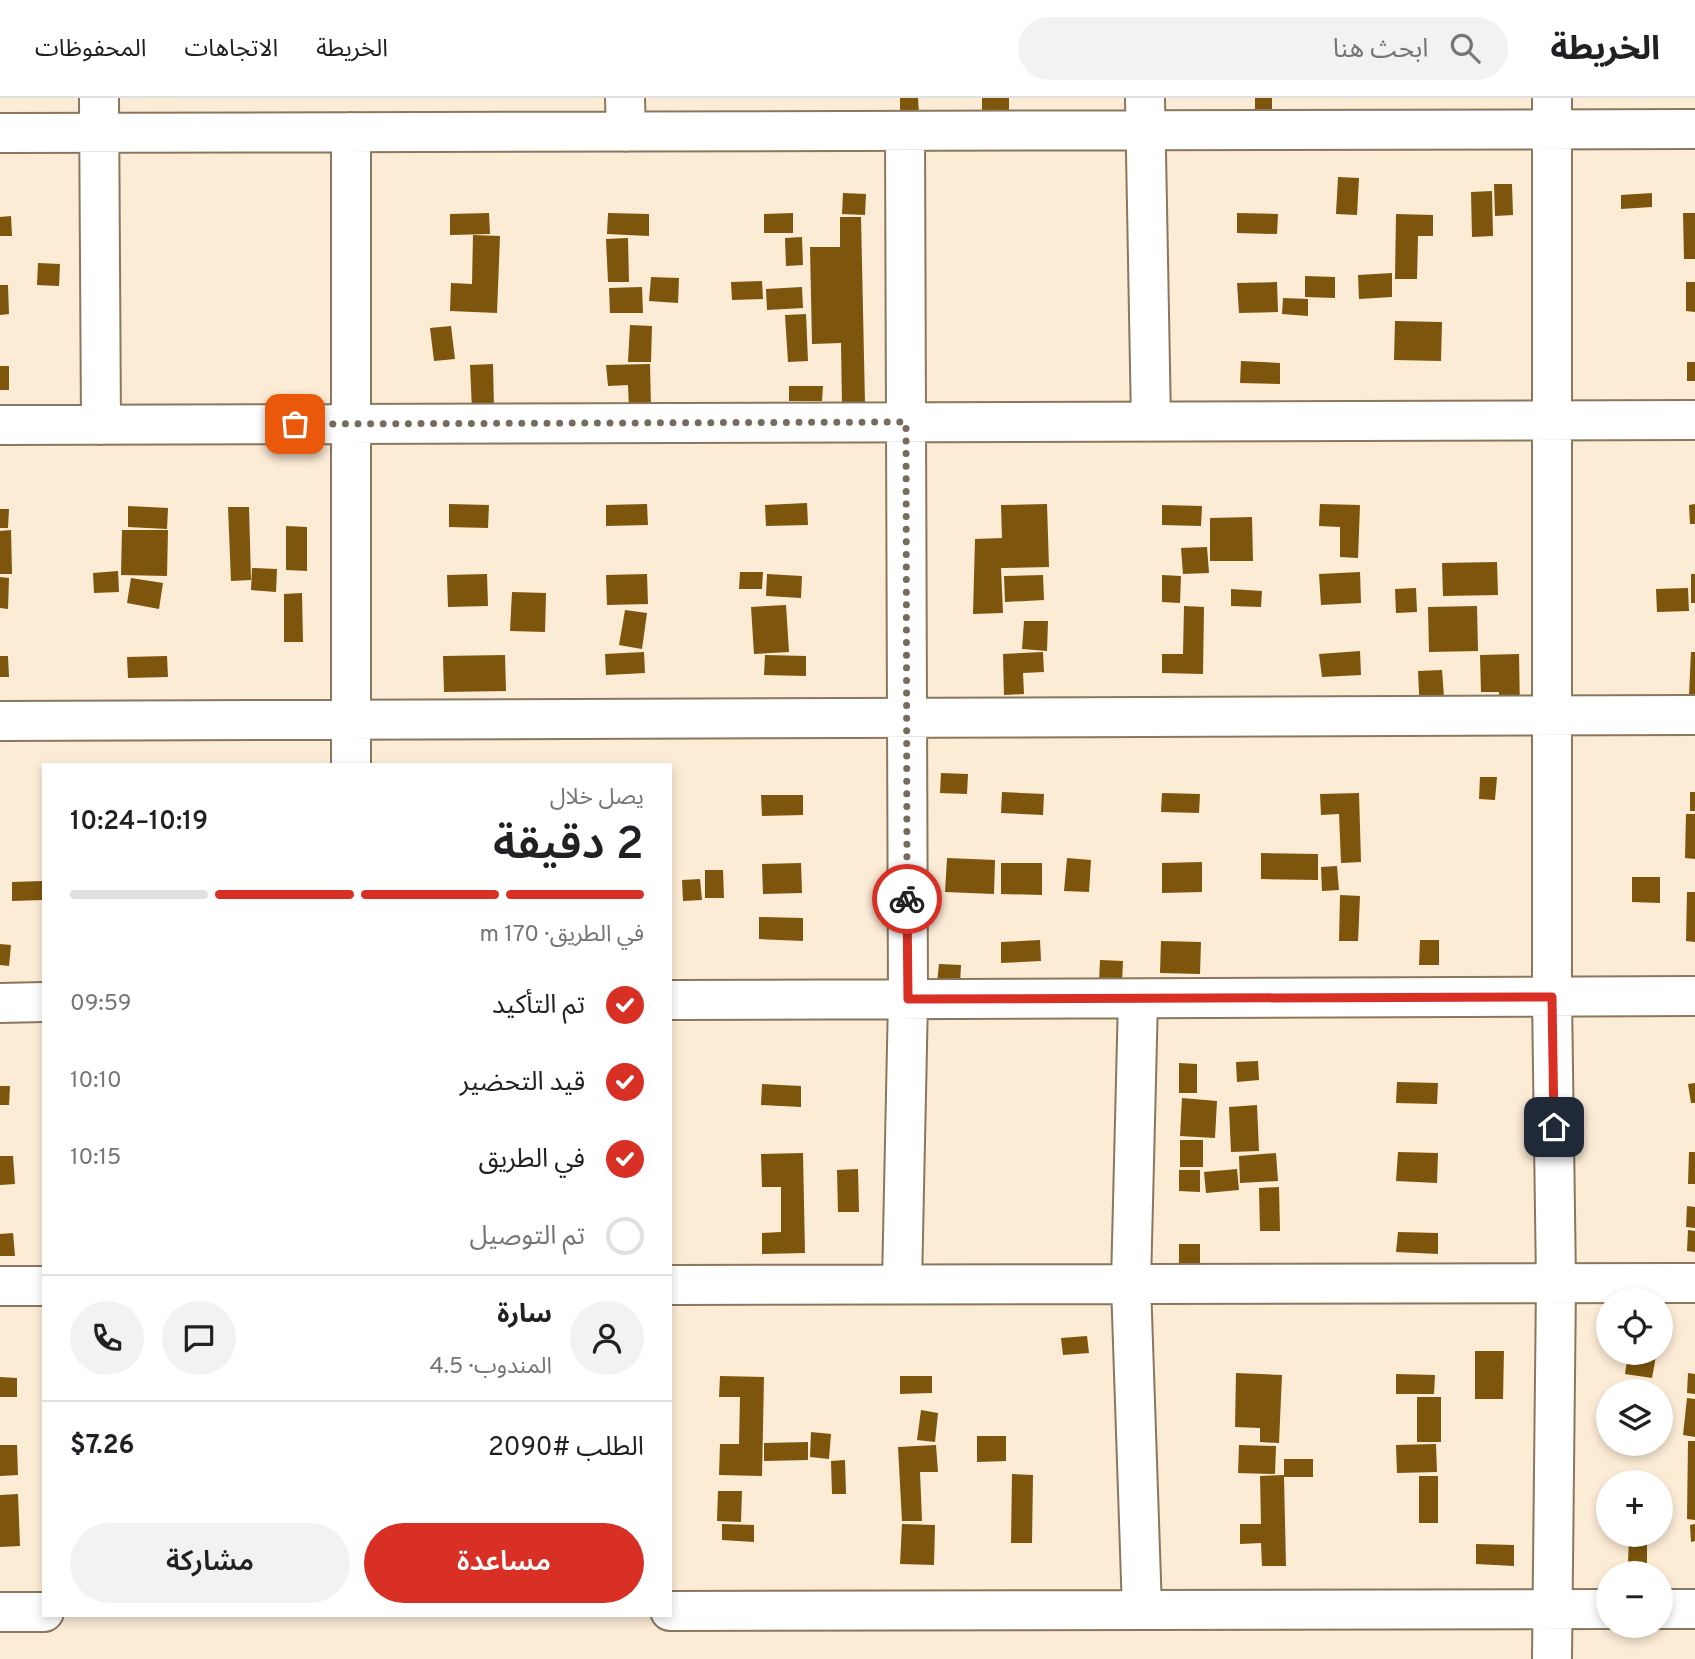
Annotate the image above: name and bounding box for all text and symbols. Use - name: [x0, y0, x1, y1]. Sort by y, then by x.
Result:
- search box: [1018, 17, 1508, 80]
- icon: search: [1446, 29, 1484, 67]
- text: الخريطة: [1550, 30, 1660, 72]
- text: ابحث هنا: [1333, 34, 1428, 67]
- text: المحفوظات: [35, 35, 146, 65]
- text: الاتجاهات: [184, 35, 278, 65]
- text: الخريطة: [316, 35, 388, 65]
- pin: [265, 394, 325, 454]
- icon: bag: [276, 405, 314, 443]
- text: يصل خلال: [550, 784, 644, 813]
- text: 10:19–10:24: [70, 806, 208, 839]
- text: 2 دقيقة: [493, 817, 644, 876]
- courier: [872, 864, 942, 934]
- icon: bike: [888, 880, 926, 918]
- text: في الطريق · 170 m: [479, 921, 644, 950]
- icon: check: [606, 986, 644, 1024]
- text: 09:59: [70, 990, 131, 1019]
- text: تم التأكيد: [492, 990, 585, 1023]
- icon: check: [606, 1063, 644, 1101]
- text: 10:10: [70, 1067, 122, 1096]
- text: قيد التحضير: [460, 1067, 585, 1100]
- pin: [1524, 1097, 1584, 1157]
- icon: home: [1535, 1108, 1573, 1146]
- icon: check: [606, 1140, 644, 1178]
- text: 10:15: [70, 1144, 121, 1173]
- text: في الطريق: [478, 1144, 585, 1177]
- text: تم التوصيل: [469, 1221, 585, 1254]
- map controls: [1596, 1288, 1673, 1638]
- button: locate: [1596, 1288, 1673, 1365]
- text: سارة: [497, 1299, 552, 1332]
- button: phone: [70, 1301, 144, 1375]
- button: chat: [162, 1301, 236, 1375]
- button: person: [570, 1301, 644, 1375]
- text: المندوب · 4.5: [429, 1353, 552, 1382]
- button: layers: [1596, 1379, 1673, 1456]
- text: $7.26: [70, 1430, 135, 1463]
- text: الطلب #2090: [488, 1432, 644, 1465]
- button: +: [1596, 1470, 1673, 1547]
- button: مشاركة: [70, 1523, 350, 1603]
- button: مساعدة: [364, 1523, 644, 1603]
- button: −: [1596, 1561, 1673, 1638]

